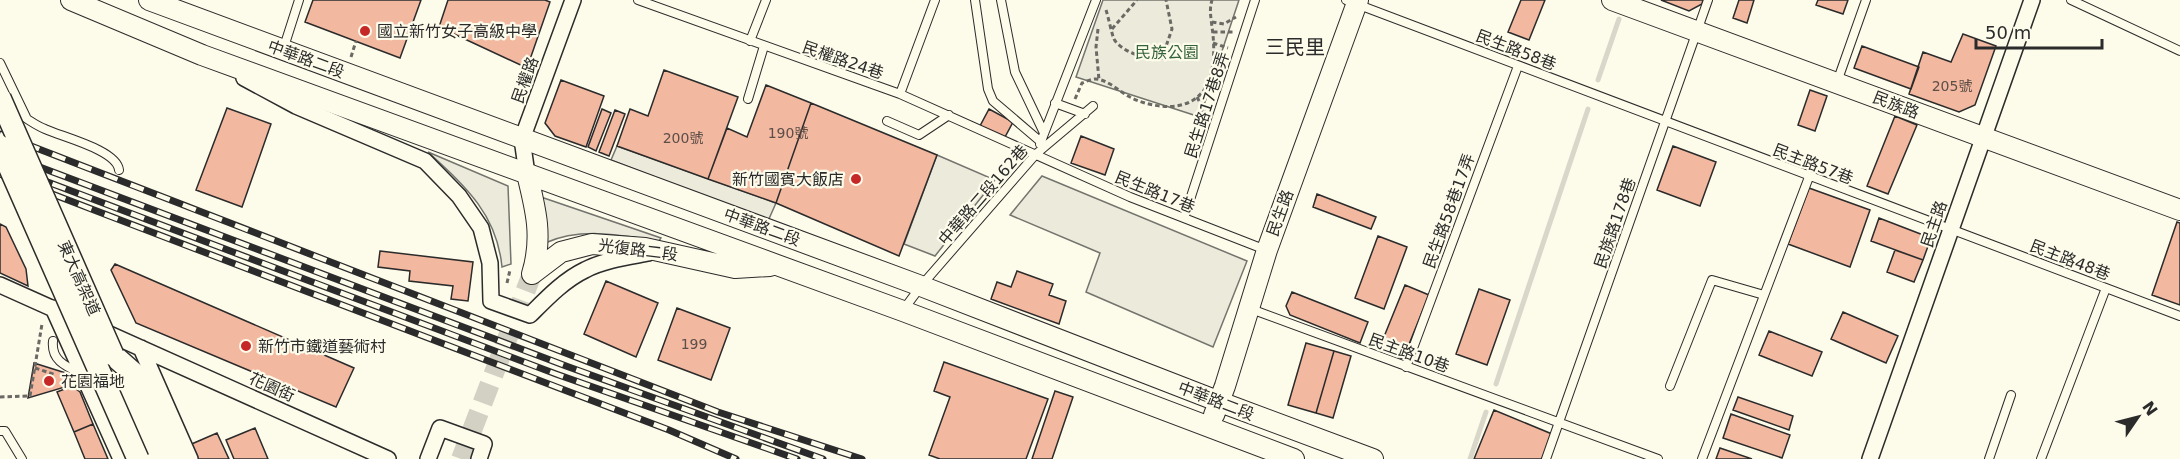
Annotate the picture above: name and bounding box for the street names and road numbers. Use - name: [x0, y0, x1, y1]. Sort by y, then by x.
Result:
- street label: 民生路58巷: [1473, 26, 1559, 74]
- street label: 中華路二段: [265, 36, 347, 82]
- street label: 民權路24巷: [800, 37, 886, 83]
- street label: 民生路17巷8弄: [1181, 49, 1233, 161]
- street label: 民權路: [508, 54, 542, 106]
- street label: 民族路: [1870, 88, 1922, 122]
- street label: 民主路57巷: [1770, 140, 1856, 188]
- street label: 中華路二段162巷: [934, 141, 1032, 249]
- street label: 民生路58巷17弄: [1419, 151, 1479, 271]
- street label: 民生路17巷: [1112, 167, 1198, 217]
- street label: 民族路178巷: [1591, 175, 1639, 271]
- street label: 民生路: [1263, 187, 1297, 239]
- street label: 民主路: [1917, 198, 1951, 250]
- street label: 中華路二段: [721, 204, 803, 250]
- street label: 光復路二段: [597, 236, 679, 264]
- street label: 民主路48巷: [2027, 236, 2113, 284]
- street label: 東大高架道: [54, 238, 104, 318]
- street label: 民主路10巷: [1366, 330, 1452, 376]
- street label: 花園街: [246, 369, 298, 405]
- street label: 中華路二段: [1175, 378, 1257, 424]

